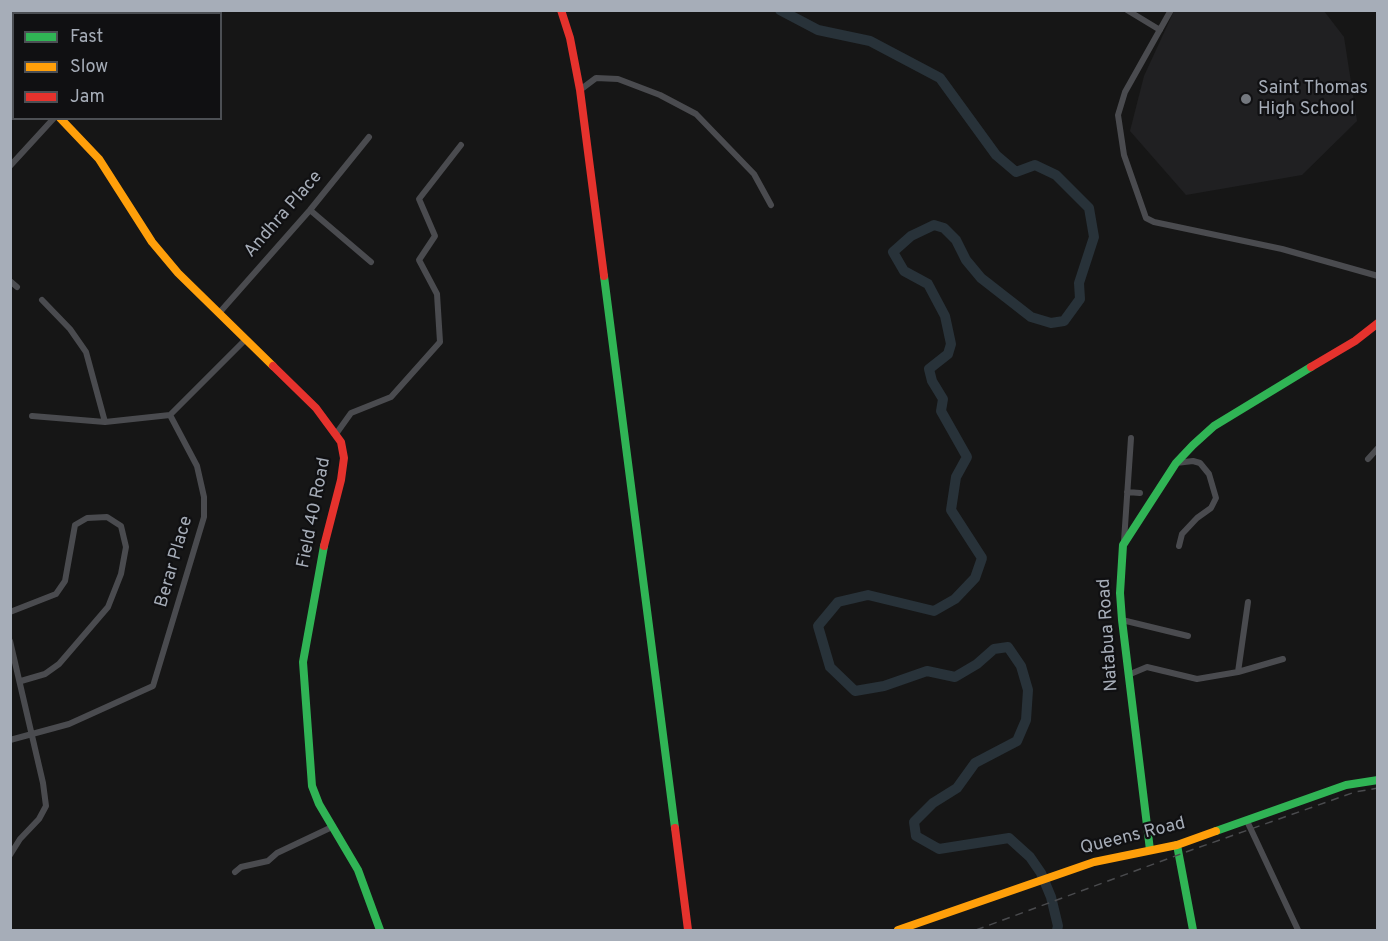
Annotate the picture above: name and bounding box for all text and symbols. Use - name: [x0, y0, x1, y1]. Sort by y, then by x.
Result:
- legend: [12, 12, 222, 120]
- text: Fast: [70, 26, 103, 49]
- text: Slow: [70, 56, 108, 79]
- place label: Saint Thomas High School: [1258, 78, 1368, 121]
- text: Jam: [70, 86, 105, 109]
- marker: Saint Thomas High School: [1239, 92, 1253, 106]
- street label: Andhra Place: [240, 167, 328, 263]
- street label: Field 40 Road: [294, 456, 336, 570]
- street label: Berar Place: [152, 514, 198, 610]
- street label: Natabua Road: [1094, 578, 1124, 692]
- street label: Queens Road: [1078, 814, 1188, 860]

